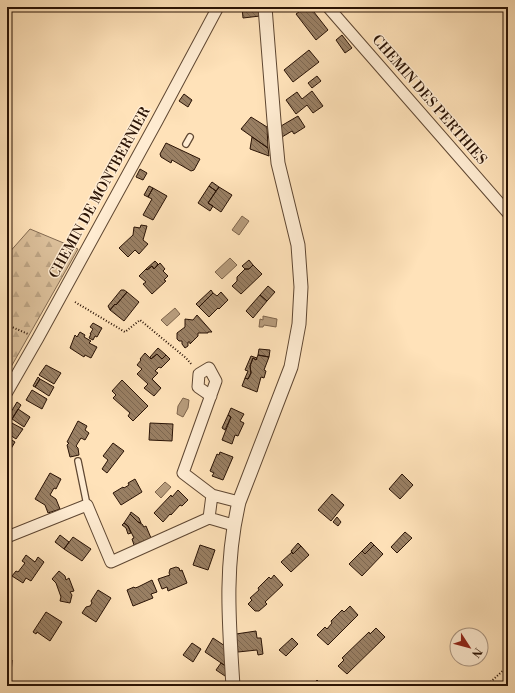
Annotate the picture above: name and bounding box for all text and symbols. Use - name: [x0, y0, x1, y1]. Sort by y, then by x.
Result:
- street label: CHEMIN DES PERTHIES: [368, 31, 490, 169]
- street label: CHEMIN DE MONTBERNIER: [45, 104, 155, 282]
- north arrow: [449, 627, 489, 667]
- text: N: [468, 645, 485, 660]

